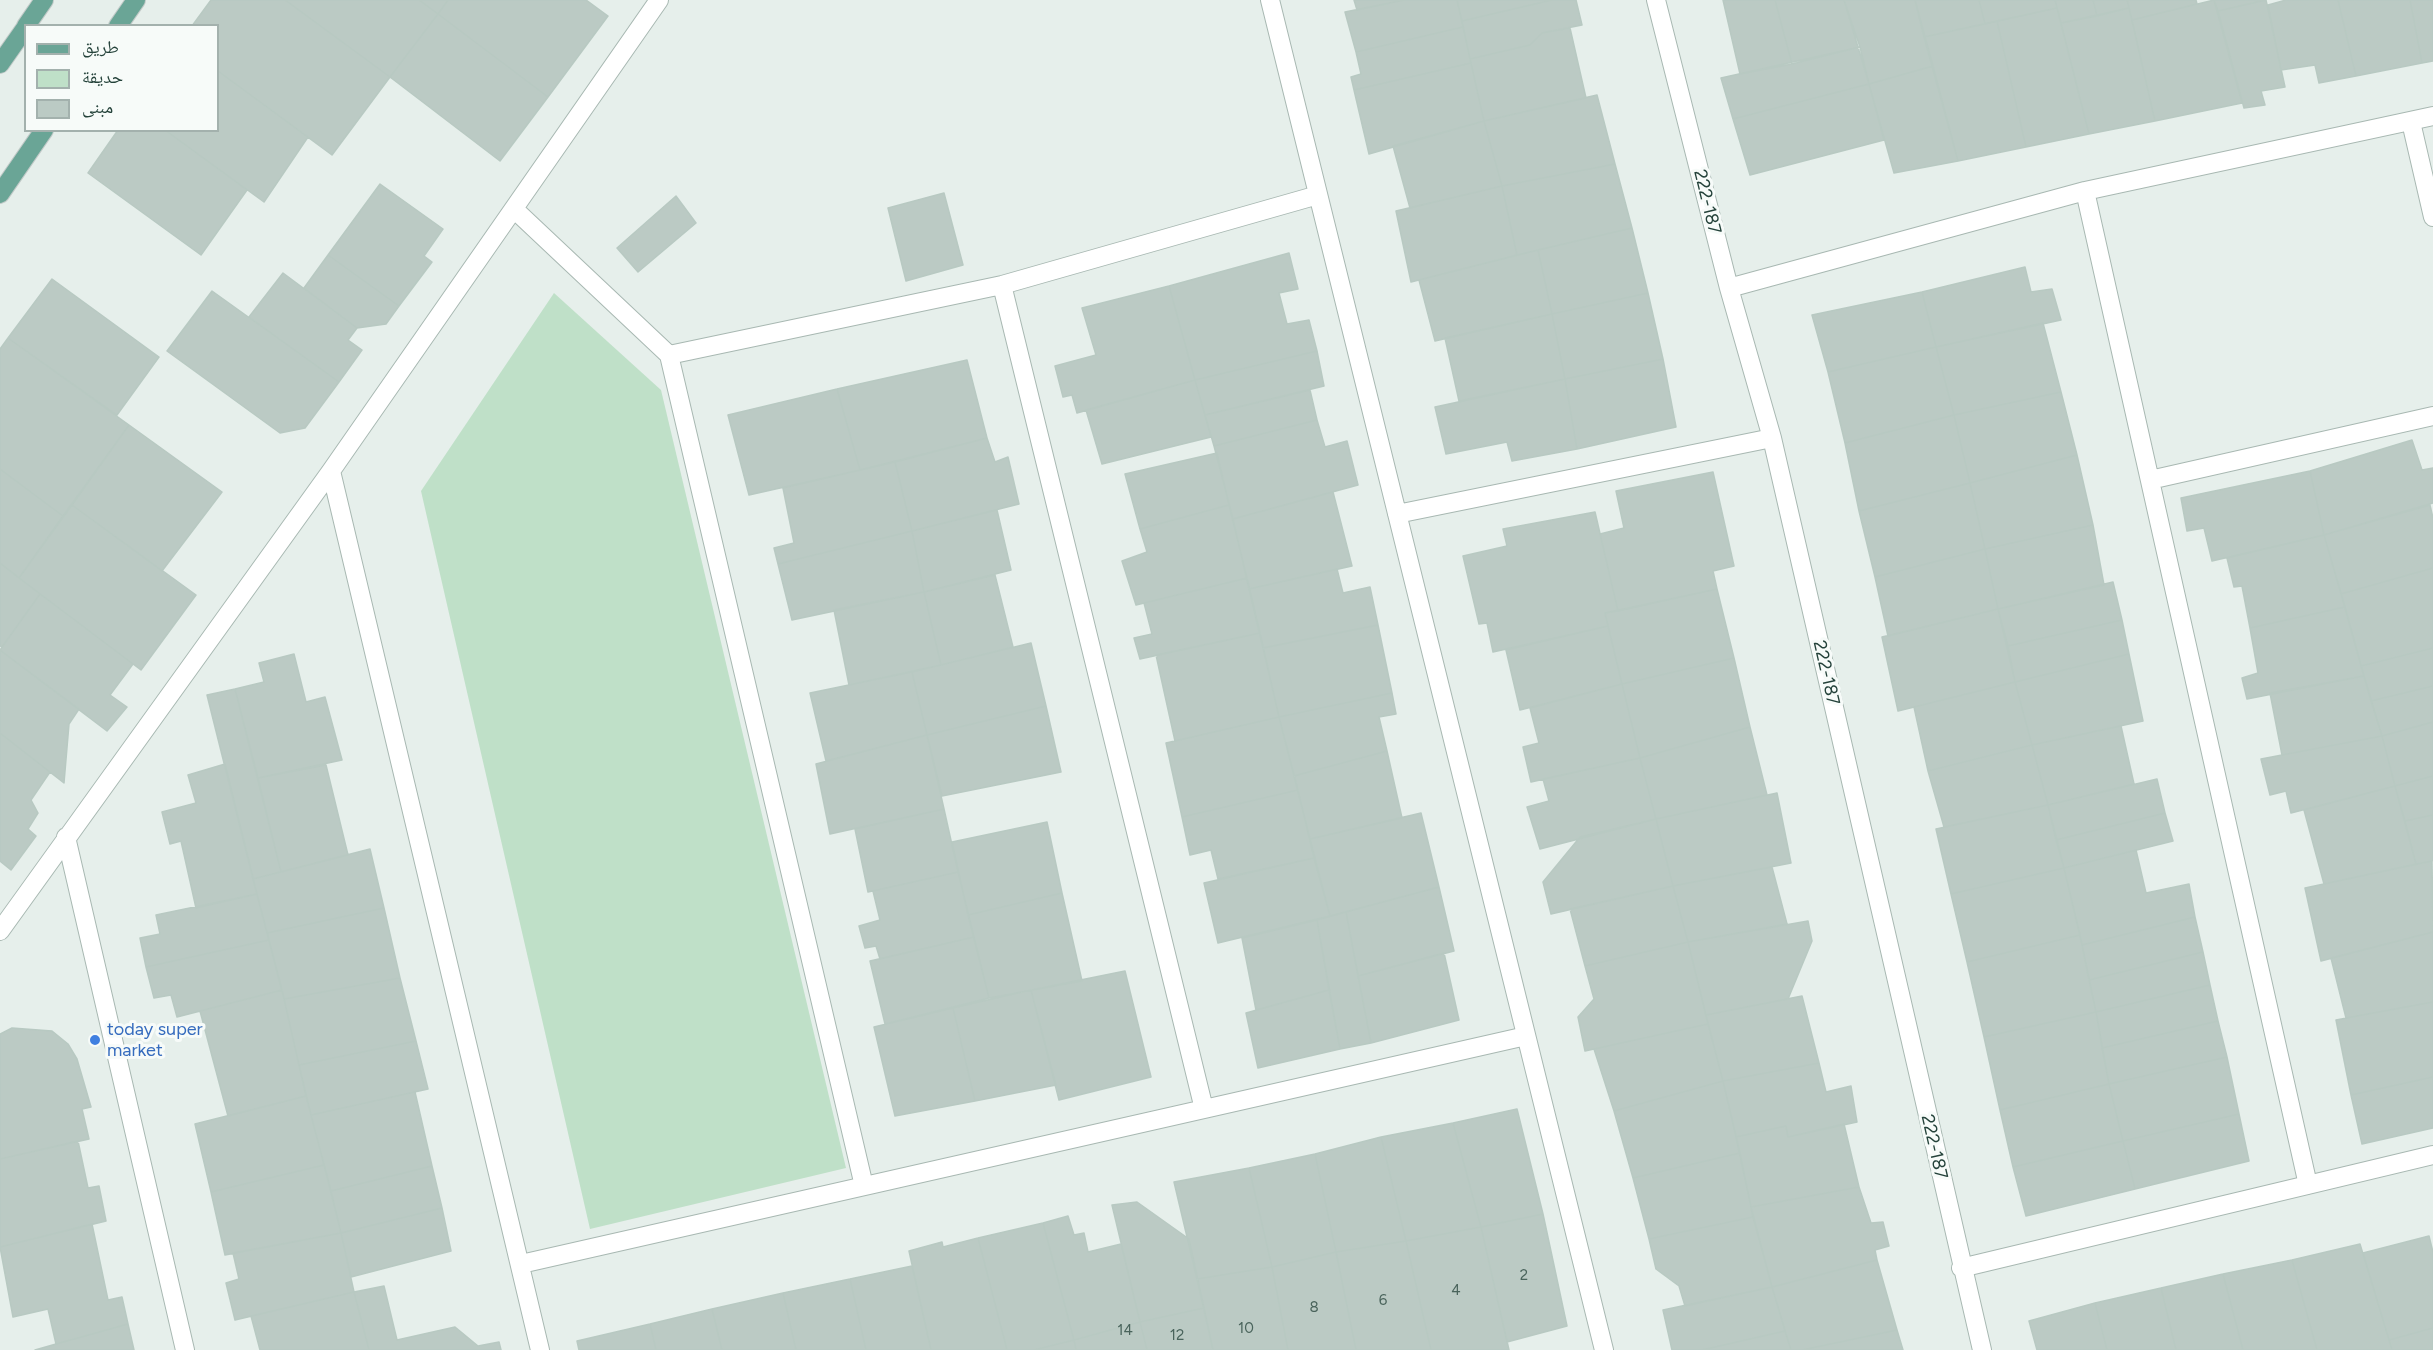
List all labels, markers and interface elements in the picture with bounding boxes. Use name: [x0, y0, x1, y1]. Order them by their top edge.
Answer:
legend: [24, 24, 219, 132]
text: طريق: [82, 36, 119, 58]
text: حديقة: [82, 66, 123, 88]
text: مبنى: [82, 96, 113, 118]
street label: 222-187: [1689, 167, 1725, 237]
street label: 222-187: [1808, 638, 1844, 708]
place label: today super market: [107, 1019, 203, 1062]
marker: today super market: [88, 1033, 102, 1047]
street label: 222-187: [1916, 1112, 1952, 1182]
house number: 2: [1520, 1267, 1528, 1285]
house number: 4: [1451, 1282, 1461, 1300]
house number: 6: [1379, 1292, 1387, 1310]
house number: 8: [1309, 1299, 1319, 1317]
house number: 10: [1238, 1320, 1254, 1338]
house number: 14: [1117, 1322, 1133, 1340]
house number: 12: [1170, 1327, 1184, 1345]

